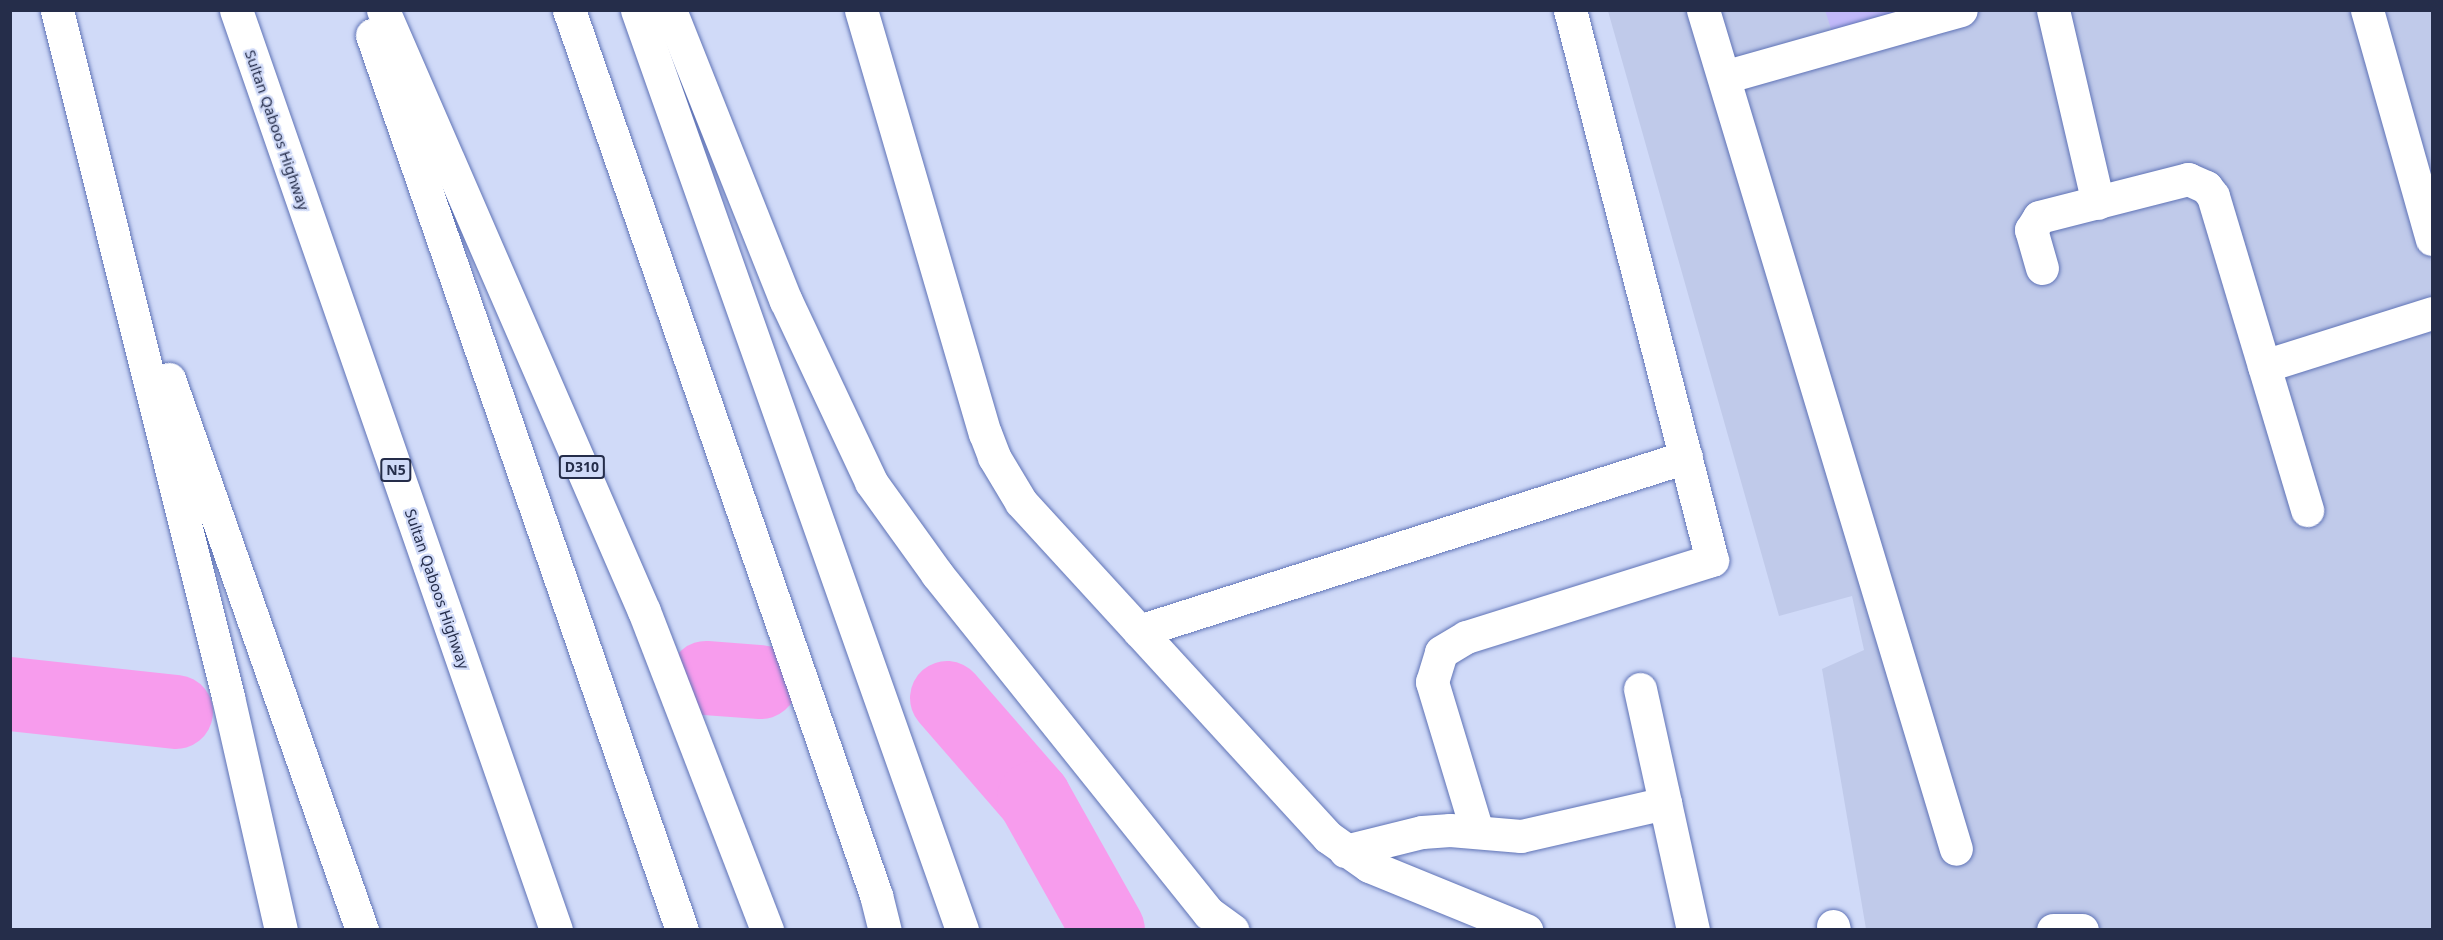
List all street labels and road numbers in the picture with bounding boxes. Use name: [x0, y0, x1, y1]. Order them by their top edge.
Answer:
street label: Sultan Qaboos Highway: [241, 48, 313, 212]
road number: D310: [558, 456, 606, 478]
road number: N5: [380, 459, 412, 481]
street label: Sultan Qaboos Highway: [401, 507, 473, 671]

